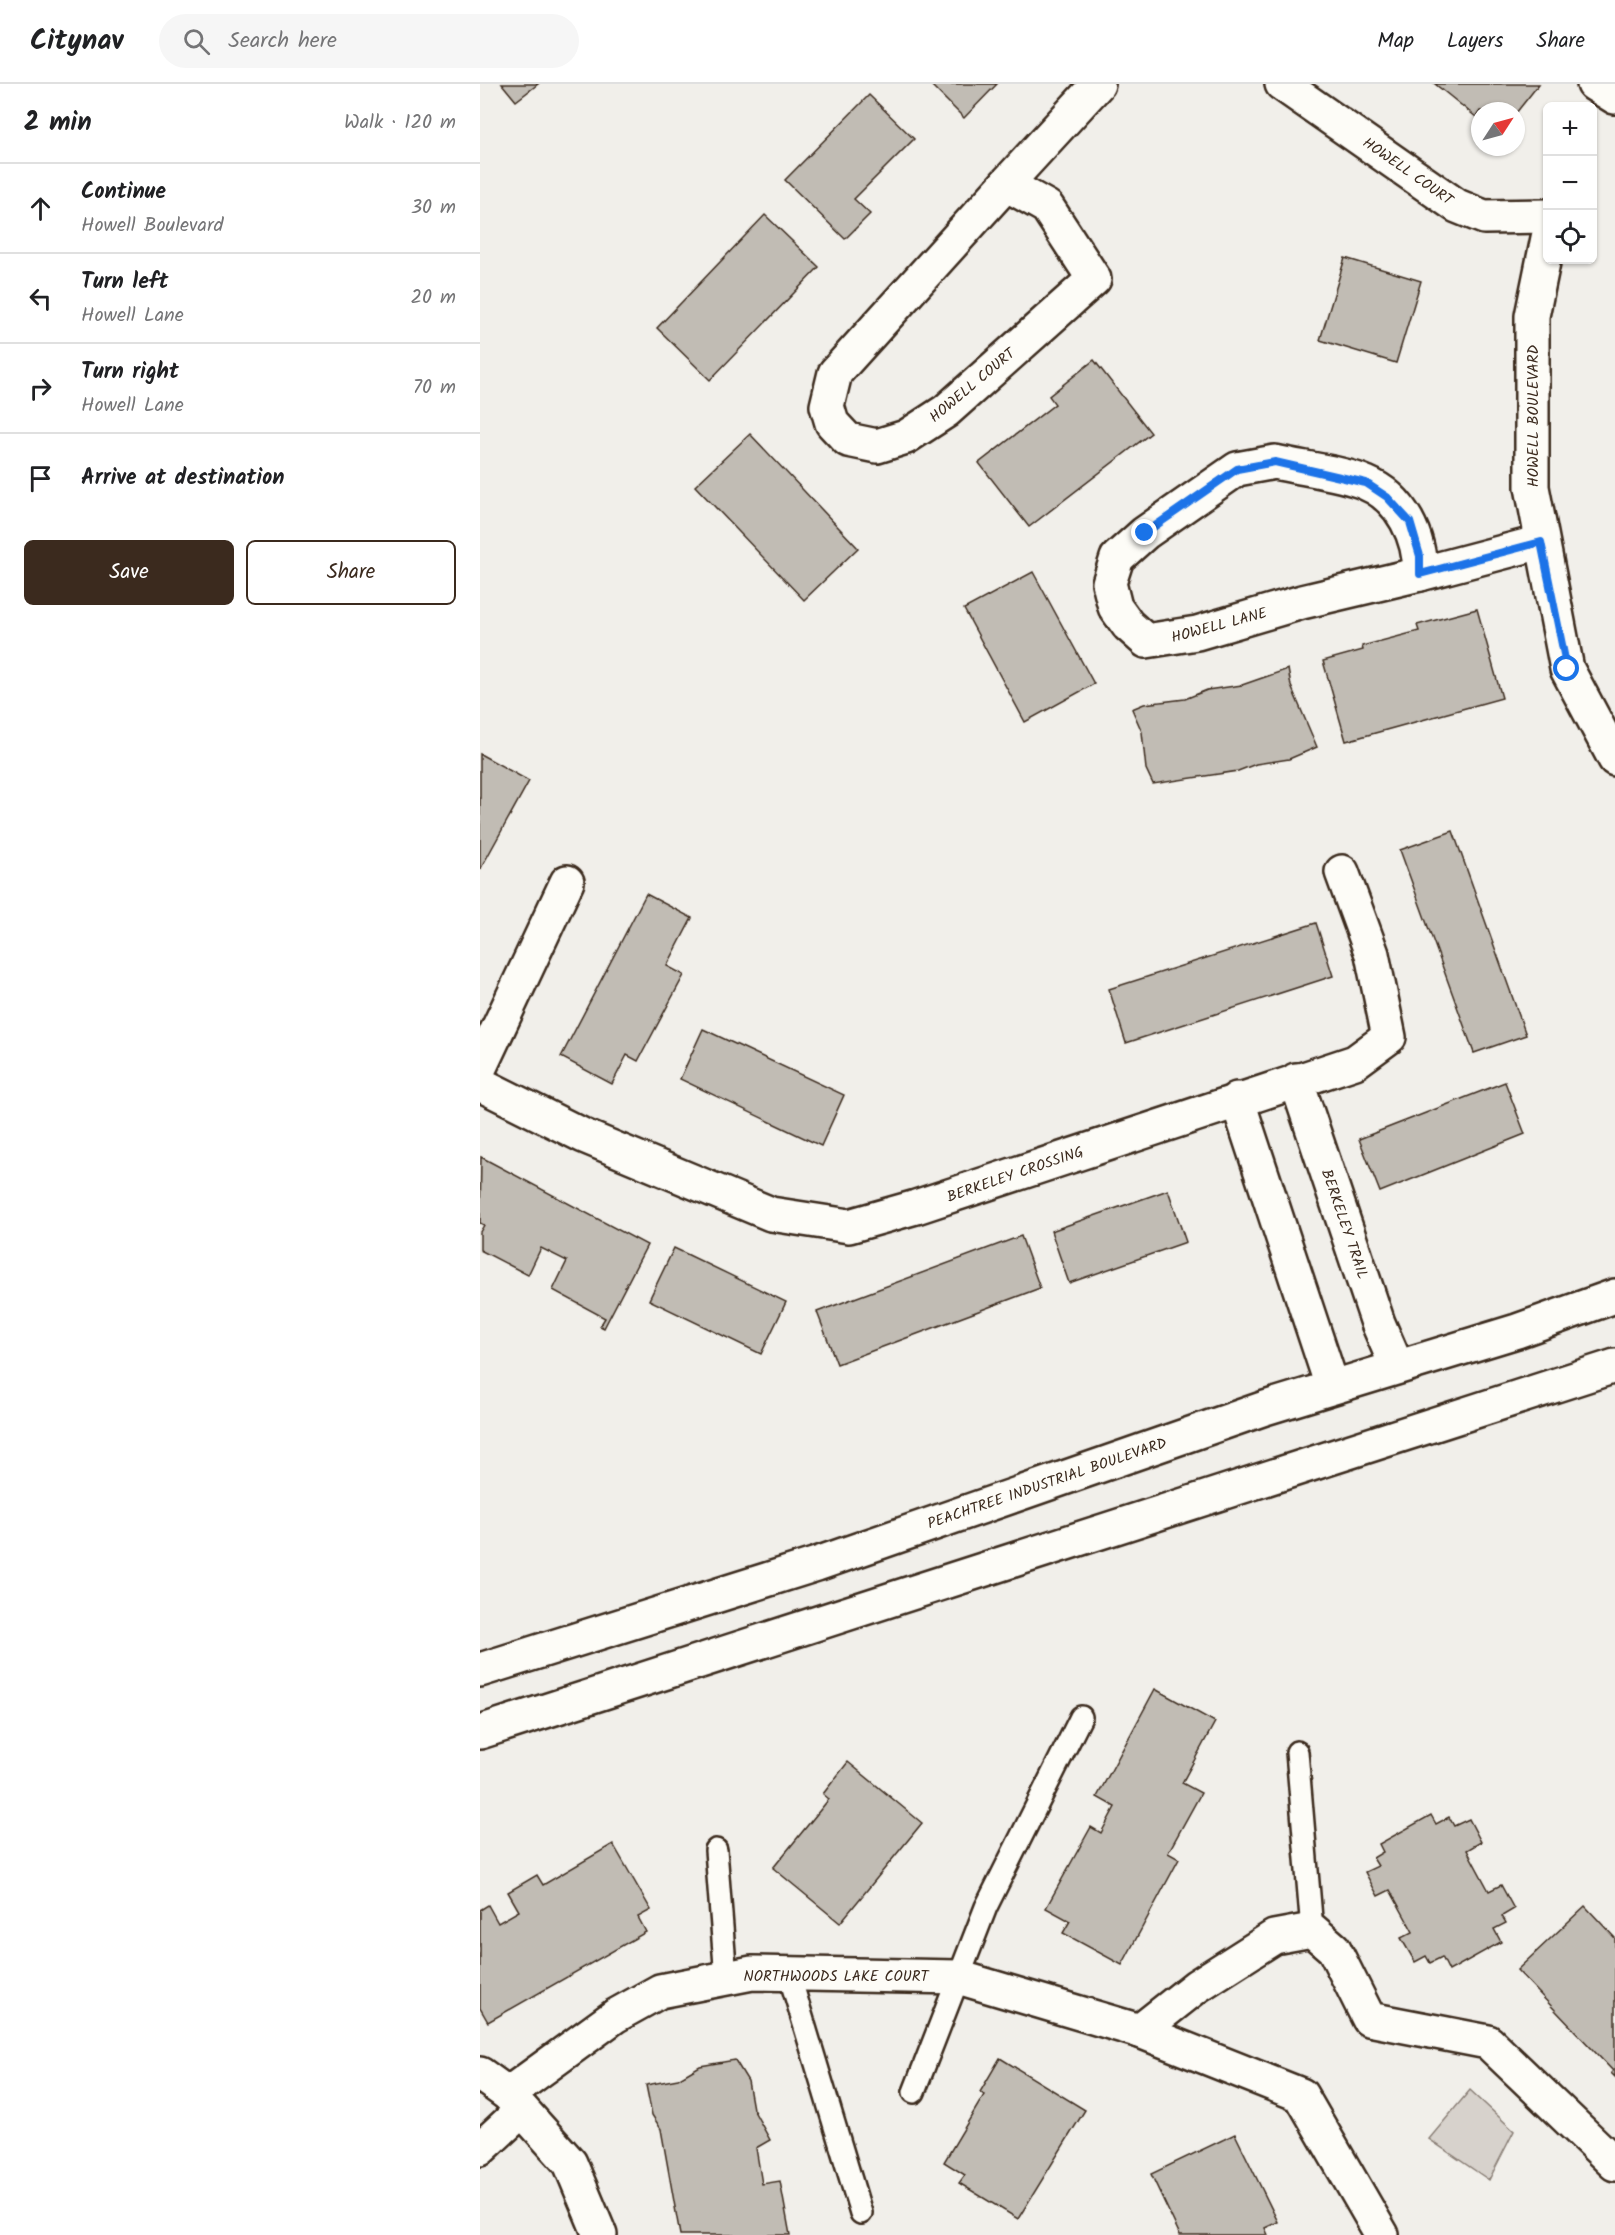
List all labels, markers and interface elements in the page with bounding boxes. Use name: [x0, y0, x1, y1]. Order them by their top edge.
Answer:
search box: [159, 14, 579, 68]
text: Citynav: [30, 19, 123, 64]
text: Search here: [228, 24, 337, 59]
icon: search: [180, 25, 213, 58]
text: Map: [1377, 25, 1414, 58]
text: Layers: [1447, 25, 1503, 58]
text: Share: [1536, 25, 1585, 58]
text: 2 min: [24, 102, 92, 144]
north arrow: [1471, 102, 1525, 156]
map controls: [1543, 102, 1597, 264]
button: +: [1543, 102, 1597, 156]
text: Walk · 120 m: [344, 107, 456, 139]
street label: HOWELL COURT: [1357, 132, 1459, 213]
button: −: [1543, 156, 1597, 210]
text: Continue: [81, 175, 166, 210]
icon: ahead: [24, 192, 57, 225]
text: 30 m: [411, 192, 456, 224]
text: Howell Boulevard: [81, 210, 223, 242]
button: locate: [1543, 210, 1597, 264]
text: Turn left: [81, 265, 168, 300]
icon: left: [24, 282, 57, 315]
text: 20 m: [410, 282, 456, 314]
text: Howell Lane: [81, 300, 184, 332]
street label: HOWELL COURT: [924, 341, 1022, 429]
street label: HOWELL BOULEVARD: [1522, 344, 1546, 487]
text: Turn right: [81, 355, 179, 390]
icon: right: [24, 372, 57, 405]
text: 70 m: [413, 372, 456, 404]
text: Howell Lane: [81, 390, 184, 422]
text: Arrive at destination: [81, 461, 284, 496]
icon: arrive: [24, 462, 57, 495]
route end: [1131, 519, 1157, 545]
button: Save: [24, 540, 234, 605]
button: Share: [246, 540, 456, 605]
street label: HOWELL LANE: [1169, 601, 1271, 650]
route start: [1553, 655, 1579, 681]
street label: BERKELEY CROSSING: [944, 1140, 1087, 1210]
street label: BERKELEY TRAIL: [1314, 1166, 1374, 1283]
street label: PEACHTREE INDUSTRIAL BOULEVARD: [924, 1432, 1171, 1536]
street label: NORTHWOODS LAKE COURT: [744, 1965, 930, 1989]

